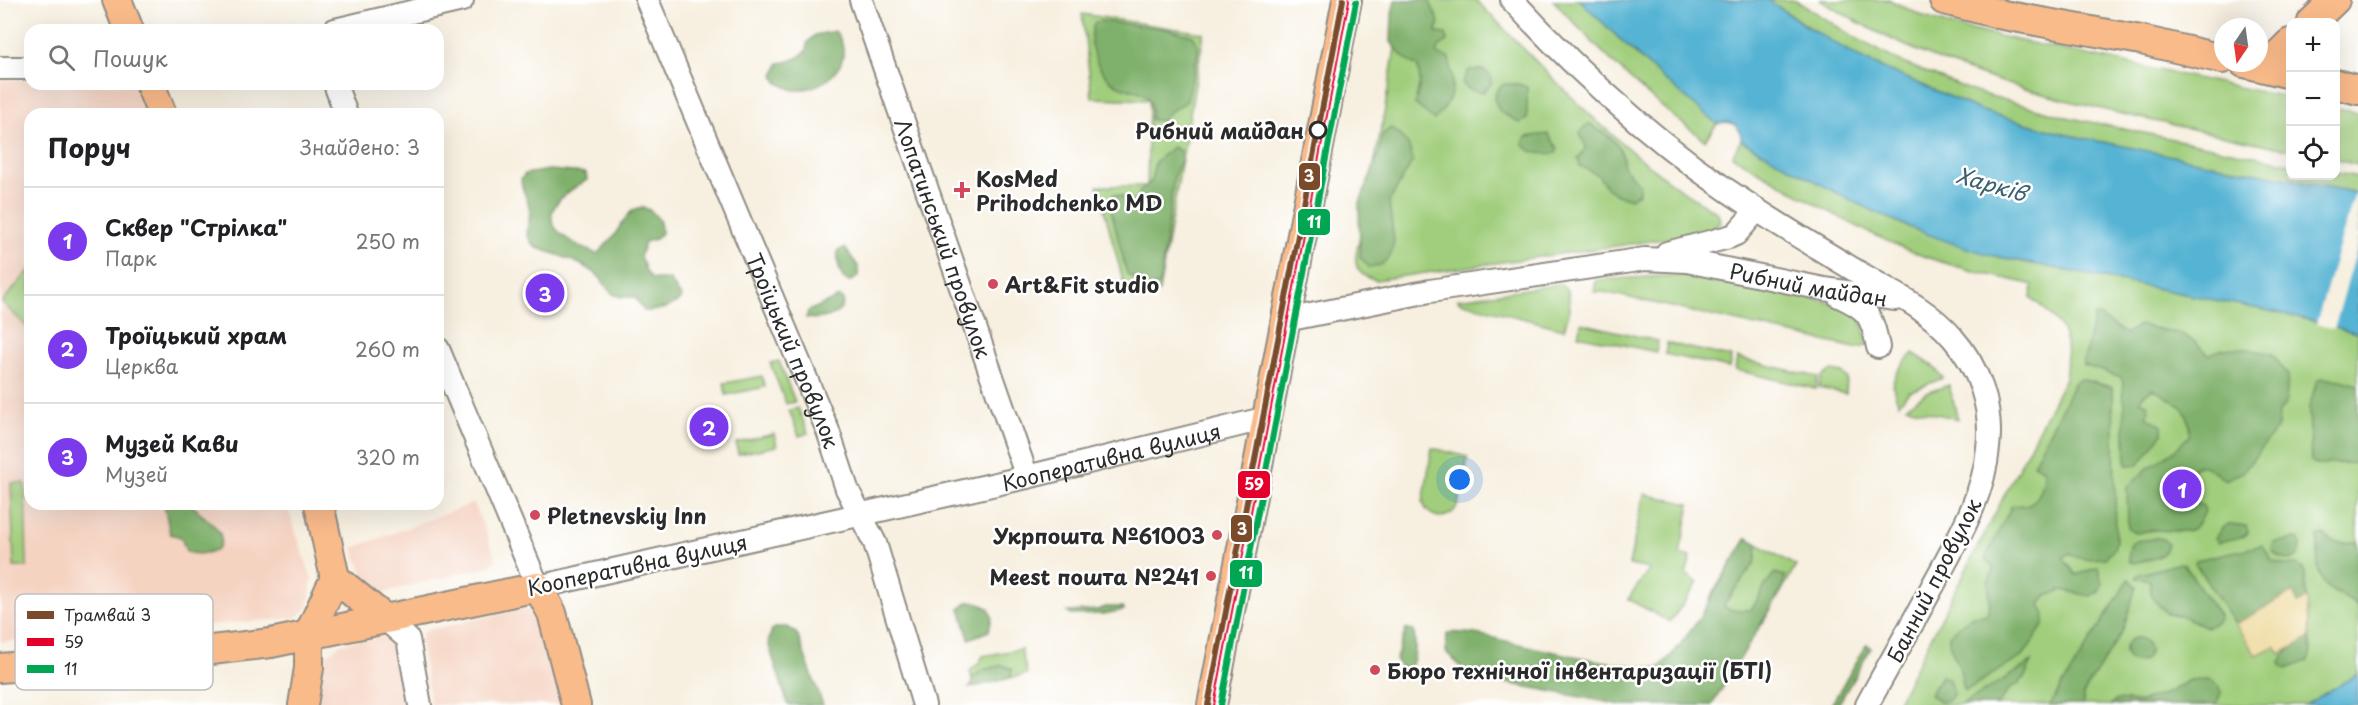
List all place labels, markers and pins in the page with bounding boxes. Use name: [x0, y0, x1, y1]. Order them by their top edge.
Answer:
place label: Рибний майдан: [1135, 114, 1304, 146]
marker: Рибний майдан: [1309, 121, 1327, 139]
place label: KosMed Prihodchenko MD: [976, 162, 1163, 218]
marker: KosMed Prihodchenko MD: [953, 181, 971, 199]
place label: Art&Fit studio: [1005, 268, 1159, 300]
pin: 3: [526, 270, 564, 316]
marker: Art&Fit studio: [986, 277, 1000, 291]
pin: 2: [690, 404, 728, 450]
pin: 1: [2162, 466, 2202, 512]
place label: Pletnevskiy Inn: [547, 499, 706, 531]
marker: Pletnevskiy Inn: [528, 508, 542, 522]
place label: Укрпошта №61003: [992, 519, 1205, 551]
marker: Укрпошта №61003: [1210, 528, 1224, 542]
place label: Meest пошта №241: [990, 560, 1199, 592]
marker: Meest пошта №241: [1204, 569, 1218, 583]
place label: Бюро технічної інвентаризації (БТІ): [1387, 654, 1772, 686]
marker: Бюро технічної інвентаризації (БТІ): [1368, 663, 1382, 677]

